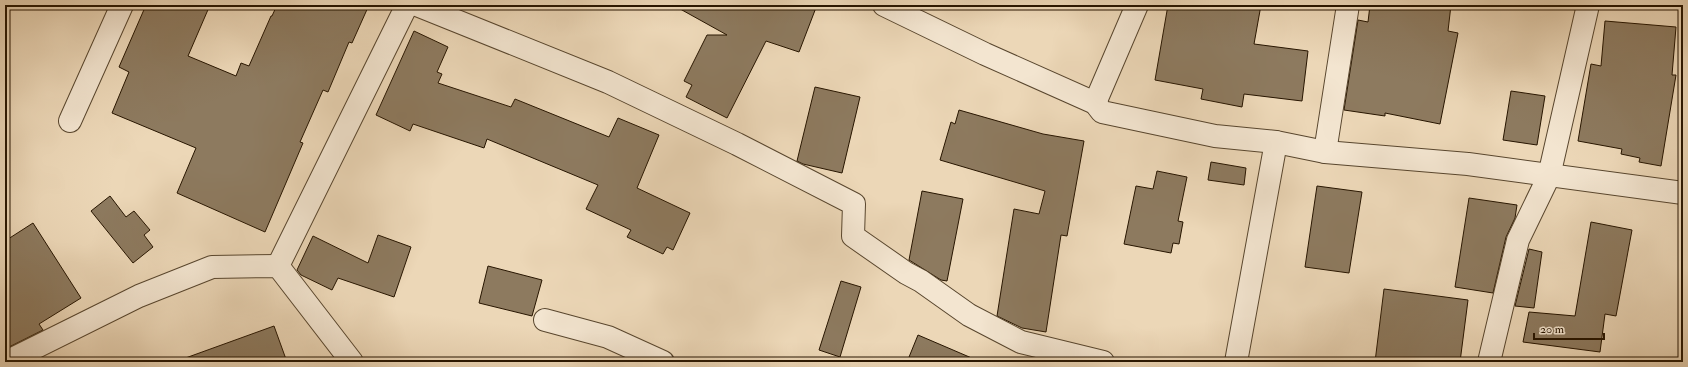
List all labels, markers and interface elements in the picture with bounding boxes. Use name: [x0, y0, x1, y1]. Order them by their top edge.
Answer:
scale bar: [1534, 315, 1604, 341]
text: 20 m: [1540, 322, 1565, 337]

